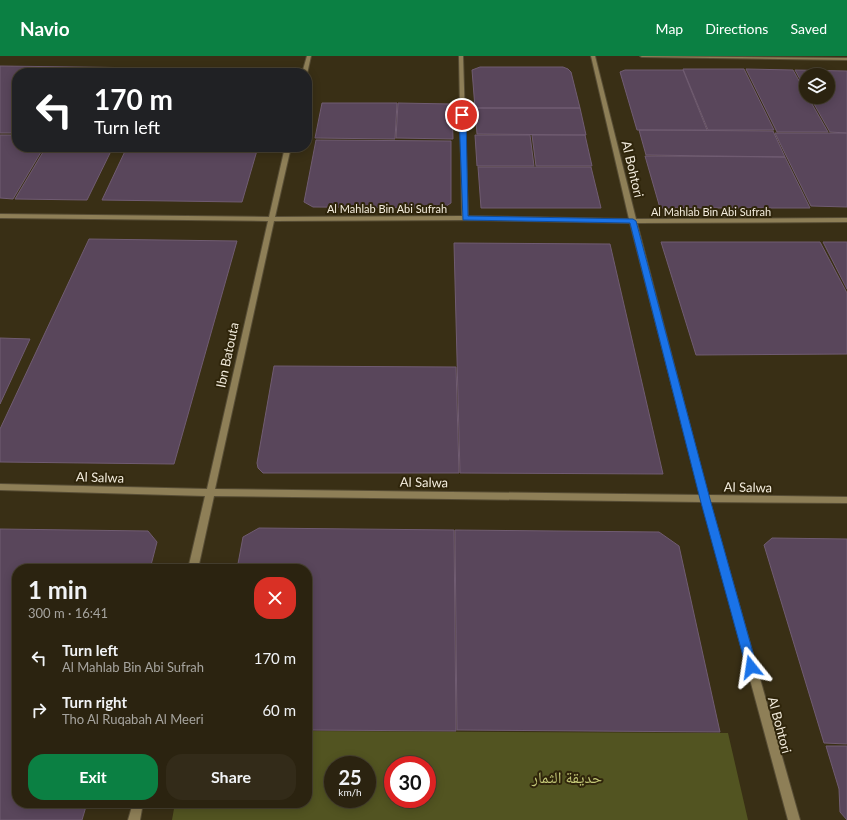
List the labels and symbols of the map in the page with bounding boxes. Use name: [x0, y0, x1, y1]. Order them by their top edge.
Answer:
pin: [445, 98, 479, 132]
street label: Al Bohtori: [619, 139, 647, 199]
street label: Al Mahlab Bin Abi Sufrah: [327, 202, 447, 215]
street label: Al Mahlab Bin Abi Sufrah: [651, 205, 771, 218]
street label: Ibn Batouta: [212, 321, 242, 389]
street label: Al Salwa: [76, 468, 124, 486]
street label: Al Salwa: [400, 474, 448, 490]
street label: Al Salwa: [724, 479, 772, 495]
position arrow: [730, 646, 772, 688]
street label: Al Bohtori: [765, 695, 795, 755]
speed limit sign: 30: [384, 756, 436, 808]
park label: حديقة الثمار: [531, 767, 602, 787]

